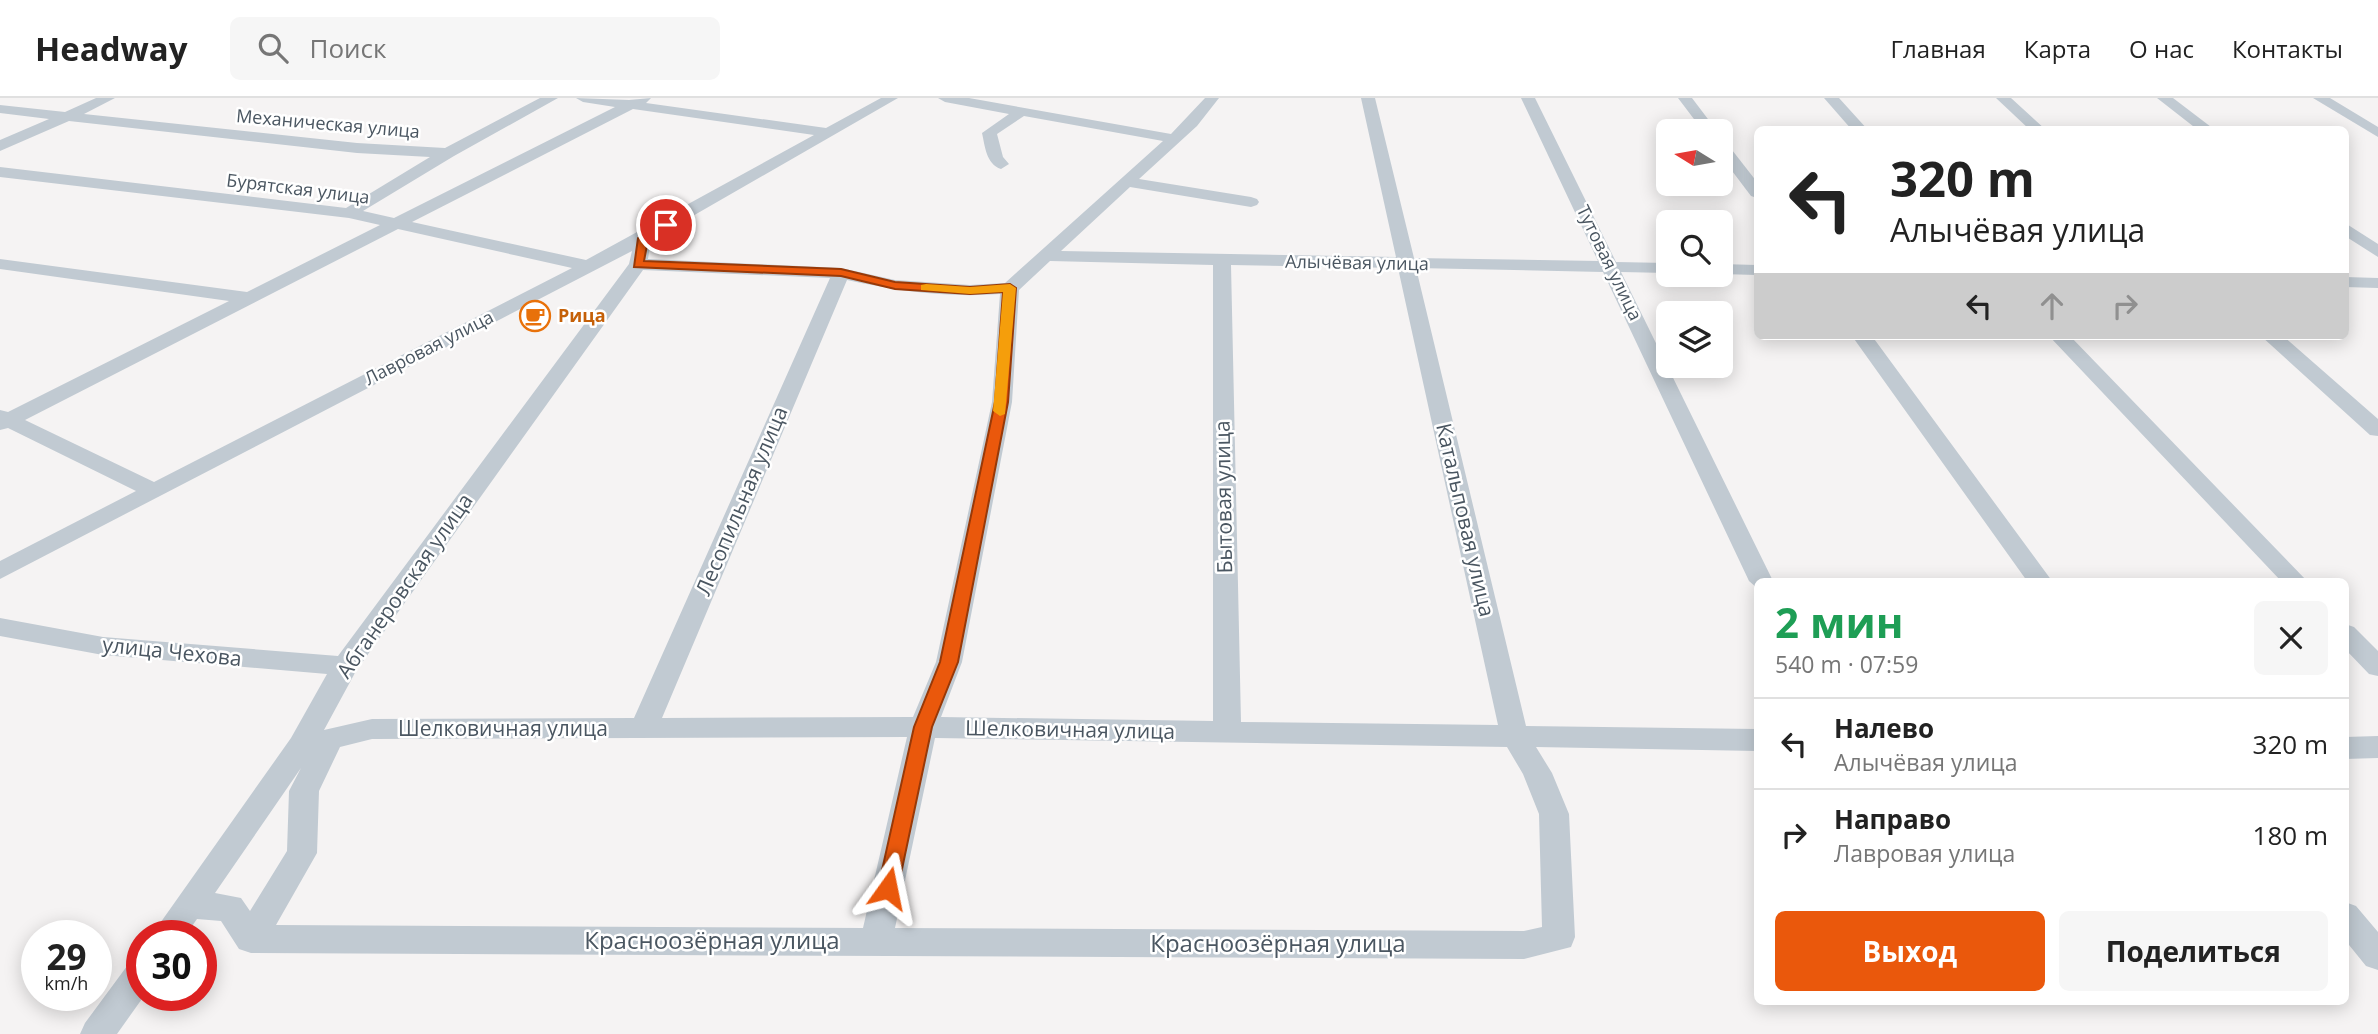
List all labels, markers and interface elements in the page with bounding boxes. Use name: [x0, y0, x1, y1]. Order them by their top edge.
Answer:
search box: [230, 17, 720, 80]
text: Headway: [35, 26, 188, 71]
icon: search: [254, 29, 292, 67]
text: Поиск: [310, 30, 387, 66]
text: Главная: [1891, 32, 1986, 65]
text: Карта: [2024, 32, 2091, 65]
text: О нас: [2129, 32, 2194, 65]
text: Контакты: [2232, 32, 2343, 65]
street label: Механическая улица: [235, 103, 421, 143]
north arrow: [1656, 119, 1732, 196]
map controls: [1656, 119, 1733, 378]
text: 320 m: [1890, 145, 2035, 211]
icon: left: [1775, 154, 1866, 245]
street label: Бурятская улица: [225, 167, 371, 209]
pin: [636, 195, 696, 255]
street label: Тутовая улица: [1572, 201, 1648, 324]
icon: arrive: [647, 206, 685, 244]
text: Алычёвая улица: [1890, 208, 2145, 251]
button: search: [1656, 210, 1733, 287]
street label: Алычёвая улица: [1285, 249, 1429, 275]
icon: left: [1960, 287, 1998, 325]
icon: ahead: [2033, 287, 2071, 325]
icon: right: [2106, 287, 2144, 325]
cafe icon: Рица: [518, 299, 552, 333]
button: layers: [1656, 301, 1733, 378]
place label: Рица: [558, 303, 606, 327]
street label: Лавровая улица: [360, 304, 497, 390]
street label: Лесопильная улица: [689, 402, 794, 599]
street label: Бытовая улица: [1208, 420, 1238, 574]
street label: Катальповая улица: [1430, 420, 1502, 619]
street label: Абганеровская улица: [330, 488, 479, 683]
text: 2 мин: [1775, 593, 1903, 650]
button: close: [2254, 601, 2328, 675]
street label: улица Чехова: [101, 630, 243, 672]
text: 540 m · 07:59: [1775, 648, 1918, 680]
text: Налево: [1834, 710, 1934, 746]
street label: Шелковичная улица: [965, 713, 1175, 745]
street label: Шелковичная улица: [398, 714, 608, 742]
icon: left: [1775, 725, 1813, 763]
text: 320 m: [2253, 726, 2328, 762]
text: Алычёвая улица: [1834, 746, 2017, 778]
text: Направо: [1834, 801, 1951, 837]
icon: right: [1775, 816, 1813, 854]
text: 180 m: [2253, 817, 2328, 853]
text: Лавровая улица: [1834, 837, 2015, 869]
position arrow: [851, 851, 925, 925]
button: Выход: [1775, 911, 2045, 991]
button: Поделиться: [2059, 911, 2328, 991]
speed limit sign: 30: [126, 920, 217, 1011]
street label: Красноозёрная улица: [584, 923, 840, 956]
street label: Красноозёрная улица: [1150, 926, 1406, 959]
text: 29: [46, 933, 87, 980]
text: km/h: [45, 971, 88, 995]

